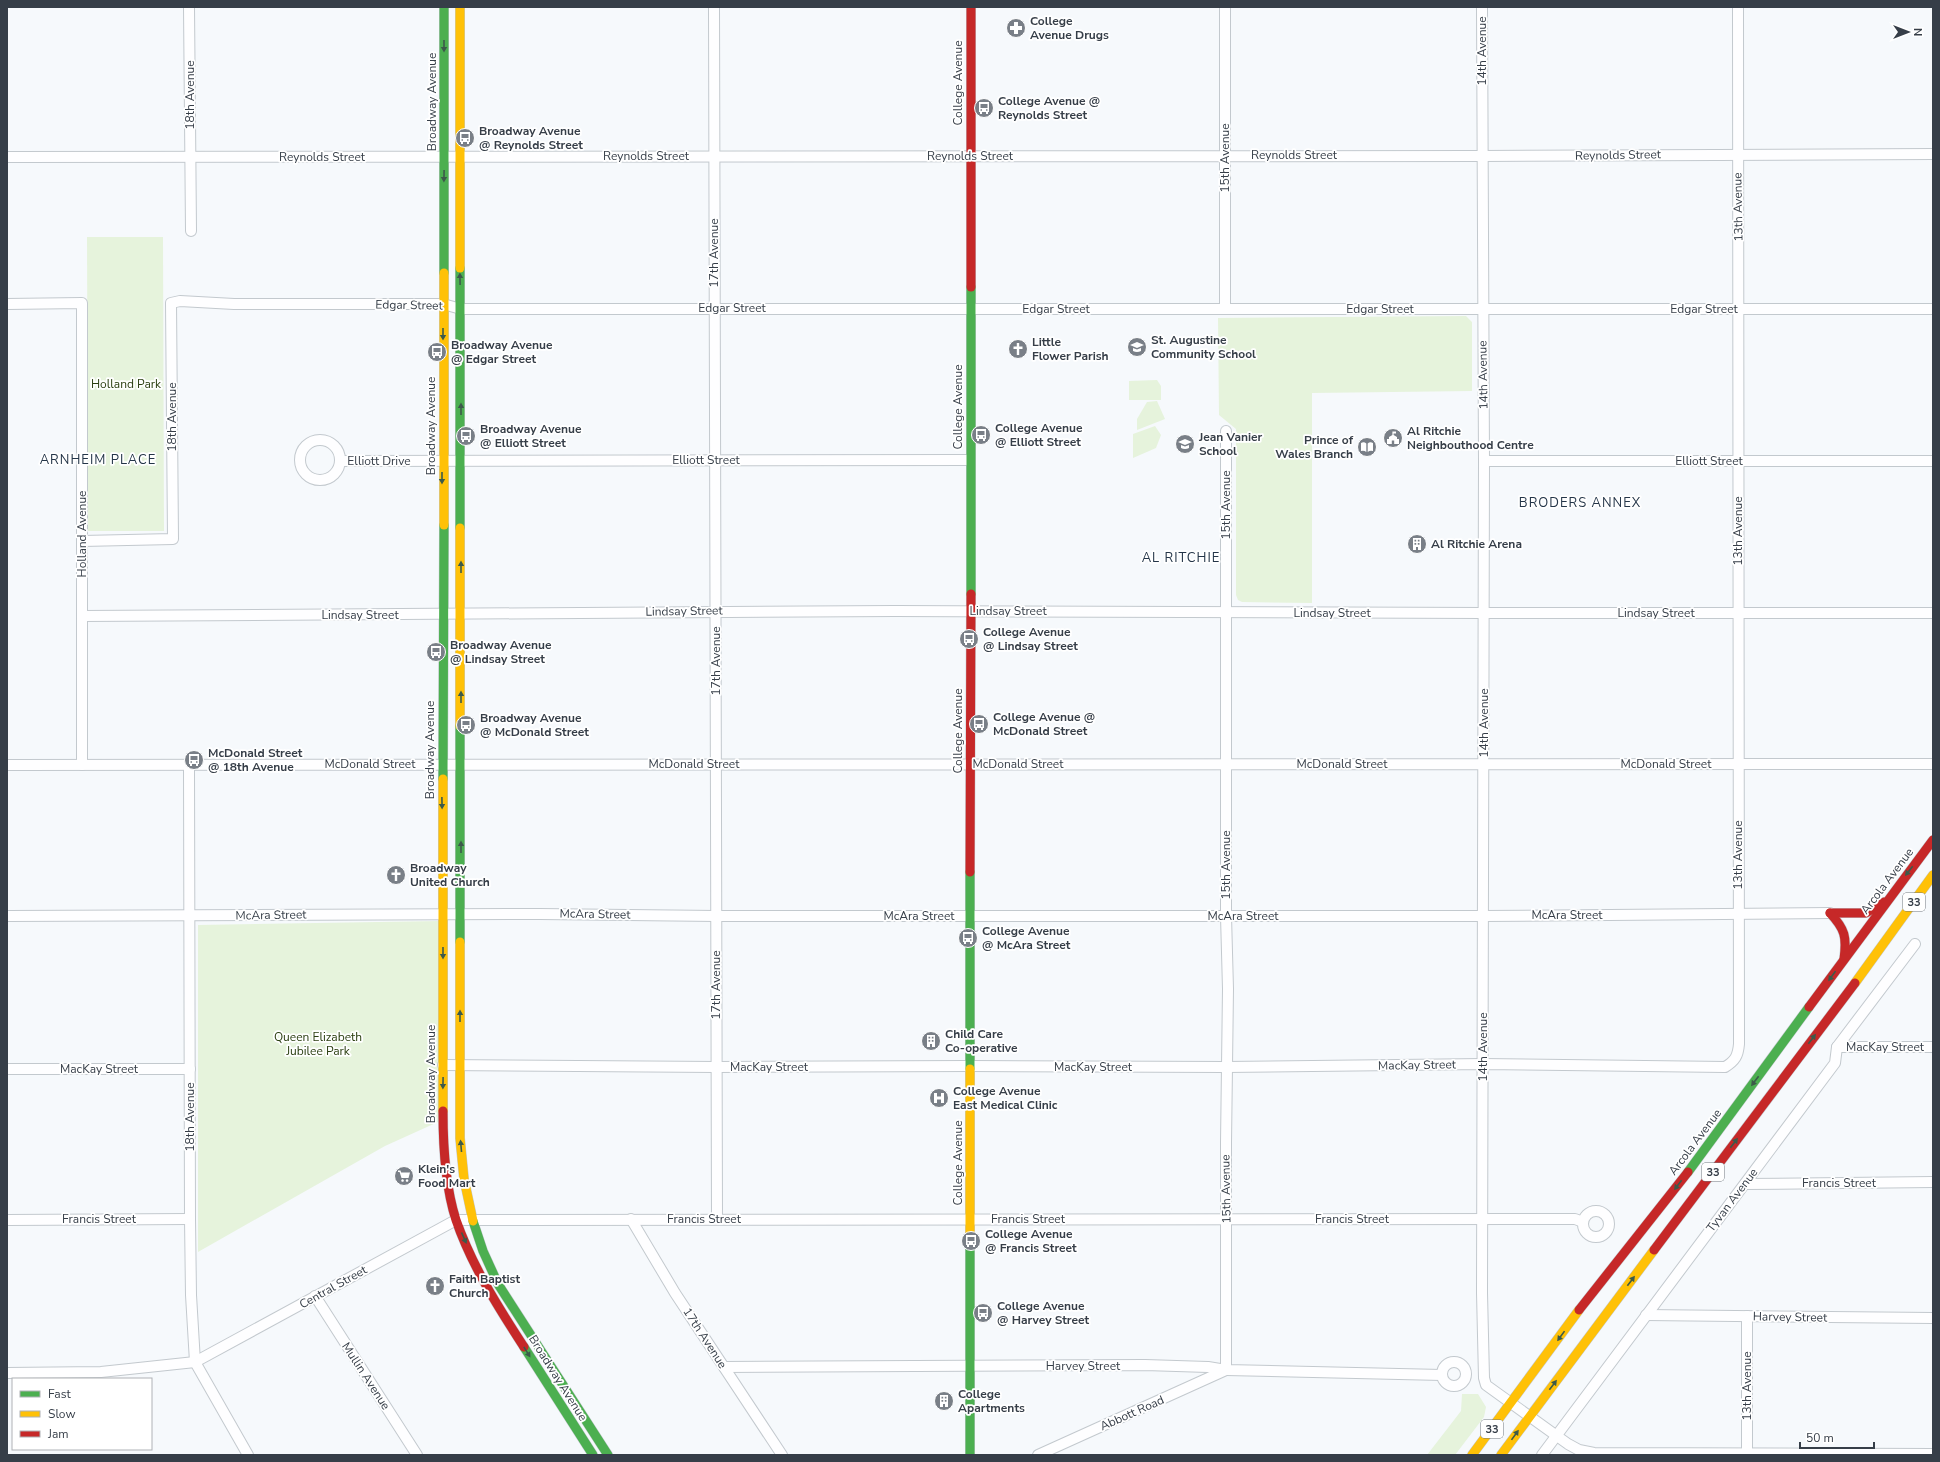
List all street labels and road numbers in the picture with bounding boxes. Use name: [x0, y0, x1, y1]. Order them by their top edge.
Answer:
street label: 14th Avenue: [1474, 16, 1490, 86]
street label: College Avenue: [950, 40, 966, 126]
street label: Broadway Avenue: [424, 53, 440, 151]
street label: 18th Avenue: [182, 60, 198, 130]
street label: 15th Avenue: [1217, 123, 1233, 193]
street label: Reynolds Street: [1575, 146, 1662, 164]
street label: Reynolds Street: [1251, 147, 1338, 163]
street label: Reynolds Street: [603, 148, 690, 164]
street label: Reynolds Street: [927, 148, 1014, 164]
street label: Reynolds Street: [279, 149, 366, 165]
street label: 13th Avenue: [1729, 172, 1747, 242]
street label: 17th Avenue: [706, 218, 722, 288]
street label: Edgar Street: [375, 296, 444, 314]
street label: Edgar Street: [698, 300, 767, 316]
street label: Edgar Street: [1022, 301, 1091, 317]
street label: Edgar Street: [1346, 301, 1415, 317]
street label: Edgar Street: [1670, 301, 1739, 317]
street label: 14th Avenue: [1474, 340, 1492, 410]
street label: College Avenue: [950, 364, 966, 450]
street label: Broadway Avenue: [423, 377, 439, 475]
street label: 18th Avenue: [164, 382, 180, 452]
street label: Elliott Street: [672, 452, 741, 468]
street label: Elliott Drive: [347, 453, 411, 469]
street label: Elliott Street: [1675, 453, 1744, 469]
street label: 15th Avenue: [1218, 470, 1234, 540]
street label: Holland Avenue: [74, 490, 90, 578]
street label: 13th Avenue: [1730, 496, 1746, 566]
street label: Lindsay Street: [645, 602, 724, 620]
street label: Lindsay Street: [969, 603, 1047, 619]
street label: Lindsay Street: [1293, 605, 1371, 621]
street label: Lindsay Street: [1617, 605, 1695, 621]
street label: Lindsay Street: [321, 607, 399, 623]
street label: 17th Avenue: [708, 626, 724, 696]
street label: College Avenue: [950, 688, 966, 774]
street label: 14th Avenue: [1476, 688, 1492, 758]
street label: Broadway Avenue: [422, 701, 438, 799]
street label: McDonald Street: [325, 756, 416, 772]
street label: McDonald Street: [649, 756, 740, 772]
street label: McDonald Street: [973, 756, 1064, 772]
street label: McDonald Street: [1297, 756, 1388, 772]
street label: McDonald Street: [1621, 756, 1712, 772]
street label: 13th Avenue: [1730, 820, 1746, 890]
street label: 15th Avenue: [1218, 830, 1234, 900]
street label: Arcola Avenue: [1857, 845, 1917, 917]
road number: 33: [1903, 893, 1925, 911]
street label: McAra Street: [559, 905, 631, 923]
street label: McAra Street: [235, 906, 307, 924]
street label: McAra Street: [1532, 907, 1603, 923]
street label: McAra Street: [884, 908, 955, 924]
street label: McAra Street: [1208, 908, 1279, 924]
street label: 17th Avenue: [708, 950, 724, 1020]
street label: 14th Avenue: [1475, 1012, 1491, 1082]
street label: Broadway Avenue: [423, 1025, 439, 1123]
street label: MacKay Street: [1846, 1039, 1925, 1055]
street label: MacKay Street: [1378, 1056, 1457, 1074]
street label: MacKay Street: [730, 1059, 809, 1075]
street label: MacKay Street: [1054, 1059, 1133, 1075]
street label: MacKay Street: [60, 1061, 139, 1077]
street label: 18th Avenue: [182, 1082, 198, 1152]
street label: Arcola Avenue: [1665, 1106, 1725, 1178]
street label: College Avenue: [950, 1120, 966, 1206]
street label: 15th Avenue: [1217, 1154, 1235, 1224]
road number: 33: [1702, 1163, 1724, 1181]
street label: Tyvan Avenue: [1703, 1165, 1761, 1235]
street label: Francis Street: [1802, 1175, 1877, 1191]
street label: Francis Street: [62, 1211, 137, 1227]
street label: Francis Street: [667, 1211, 742, 1227]
street label: Francis Street: [991, 1211, 1066, 1227]
street label: Francis Street: [1315, 1211, 1390, 1227]
street label: Central Street: [296, 1261, 370, 1312]
street label: 17th Avenue: [679, 1305, 731, 1371]
street label: Harvey Street: [1753, 1308, 1828, 1326]
street label: Broadway Avenue: [525, 1332, 591, 1424]
street label: Mullin Avenue: [338, 1339, 394, 1413]
street label: 13th Avenue: [1739, 1351, 1755, 1421]
street label: Harvey Street: [1046, 1358, 1121, 1374]
street label: Abbott Road: [1097, 1392, 1167, 1434]
road number: 33: [1481, 1420, 1503, 1438]

